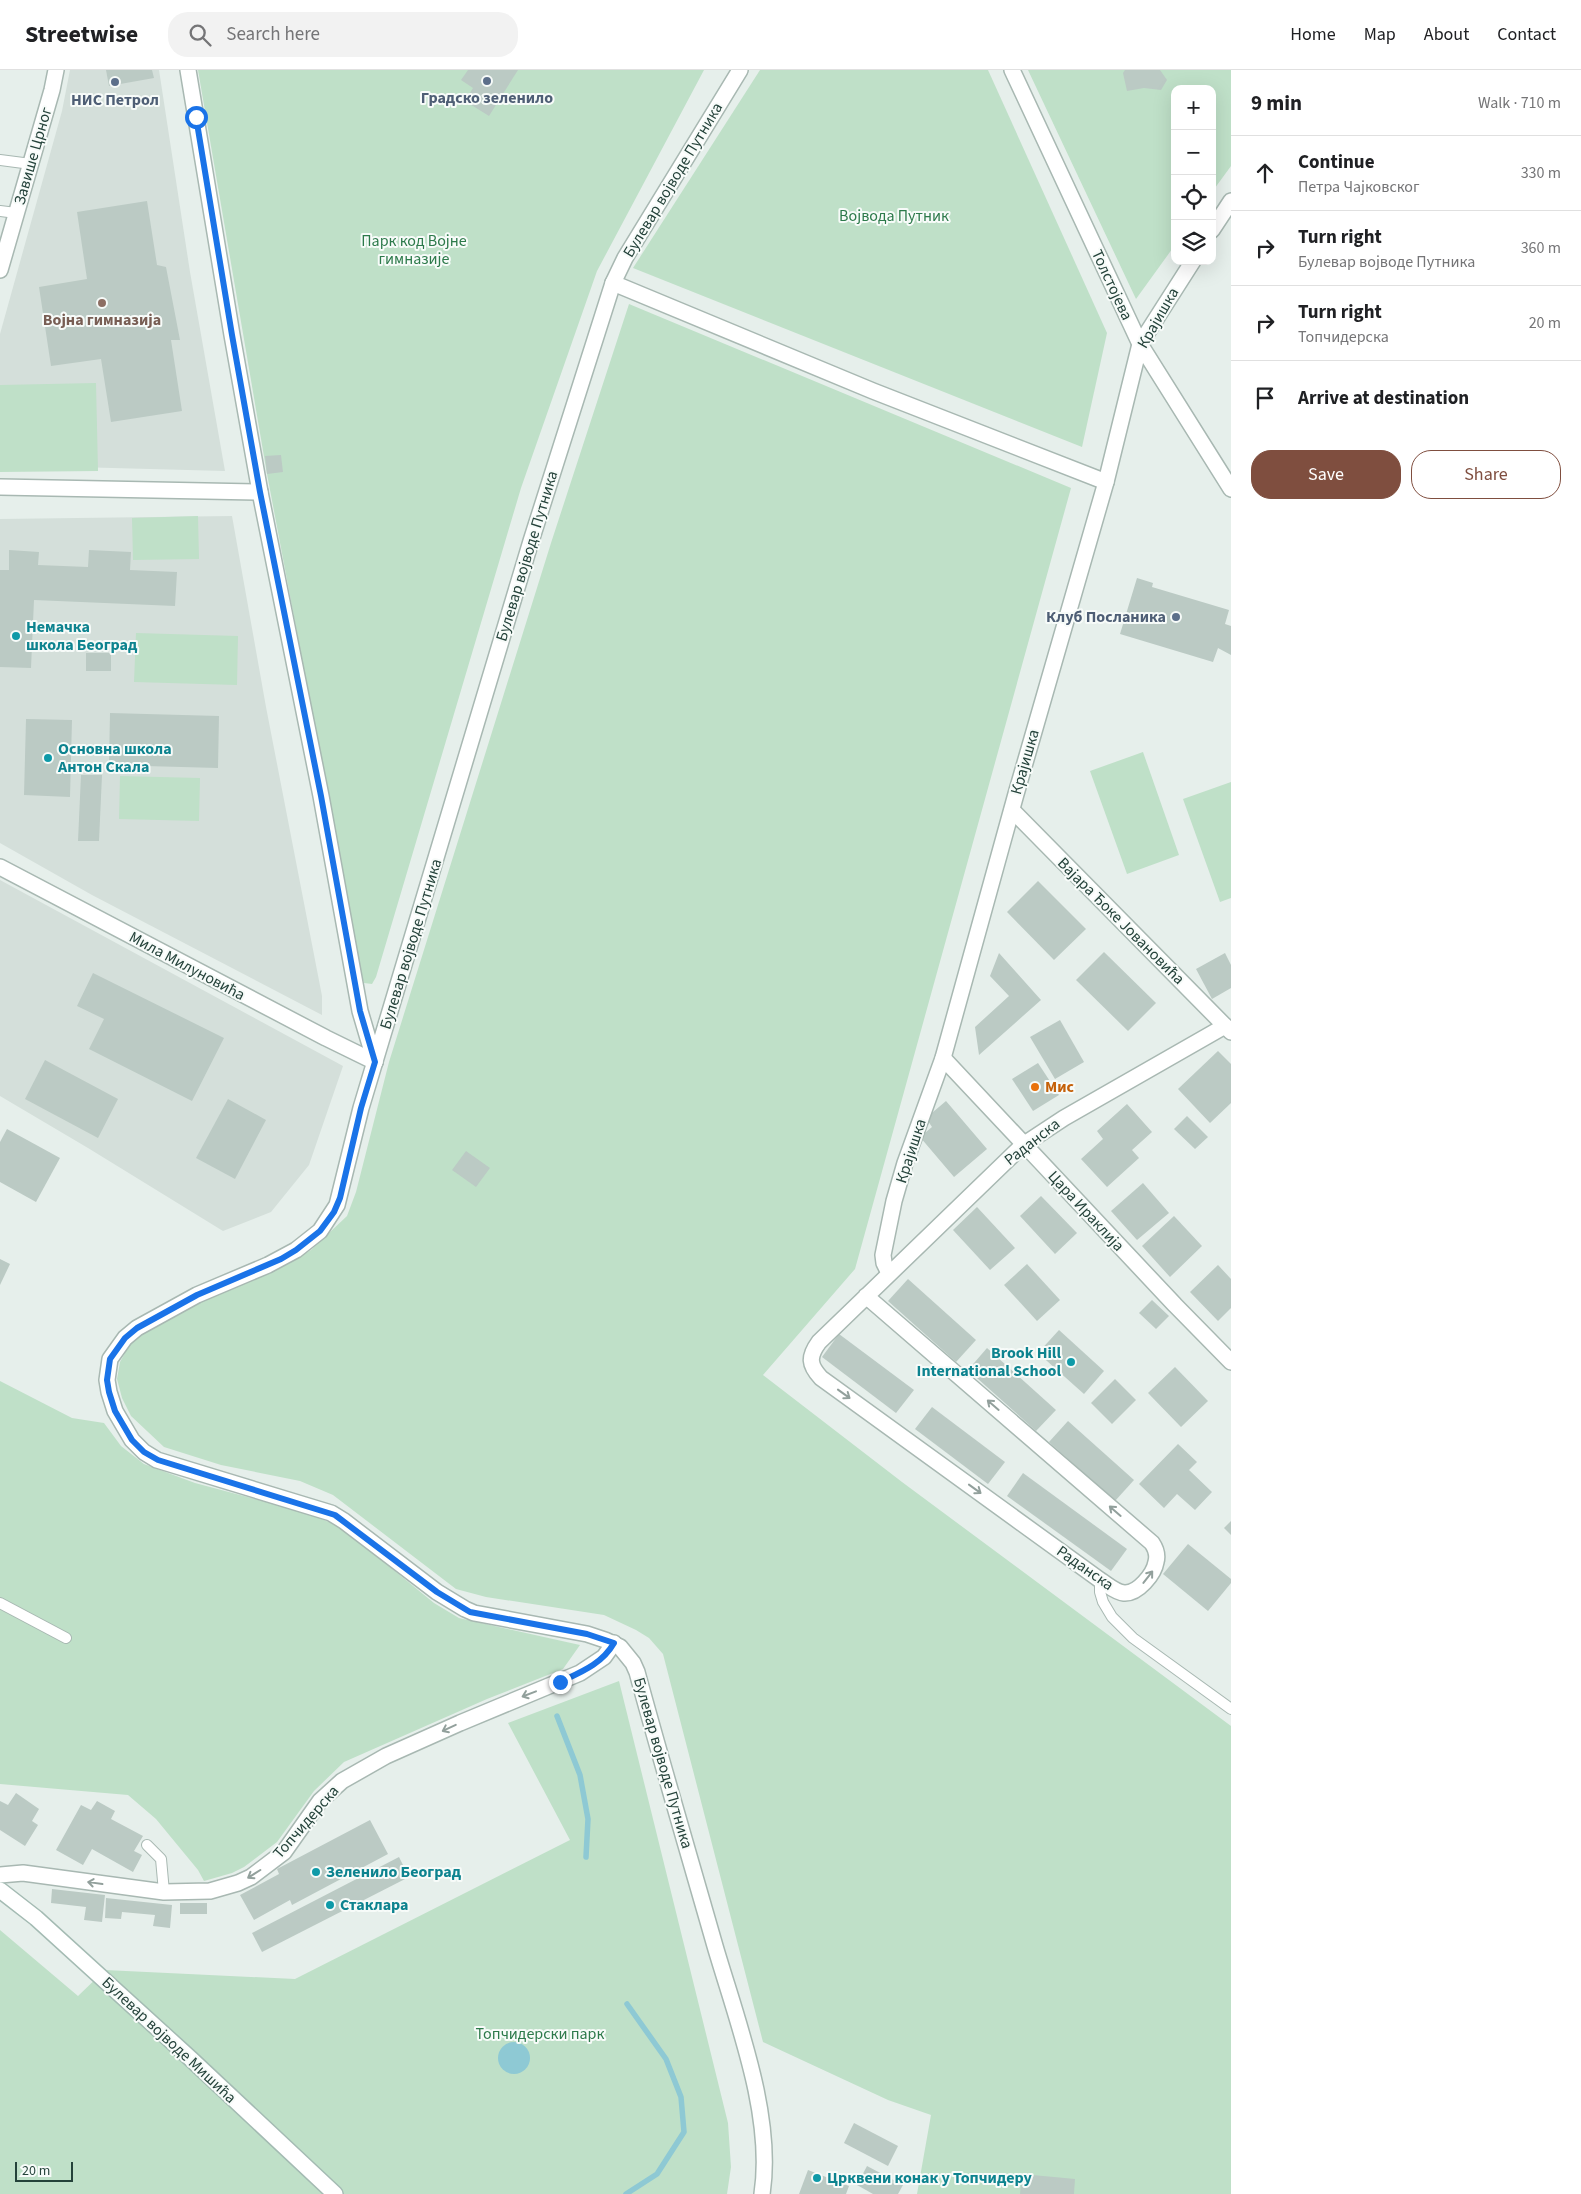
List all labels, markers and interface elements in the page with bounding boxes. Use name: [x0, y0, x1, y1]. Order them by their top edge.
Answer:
search box: [168, 12, 518, 57]
text: Streetwise: [25, 17, 138, 52]
icon: search: [186, 21, 214, 49]
text: Search here: [226, 21, 320, 48]
text: Home: [1290, 22, 1336, 47]
text: Map: [1364, 22, 1396, 47]
text: About: [1424, 22, 1469, 47]
text: Contact: [1497, 22, 1556, 47]
marker: Градско зеленило: [481, 75, 493, 87]
marker: НИС Петрол: [109, 76, 121, 88]
map controls: [1171, 85, 1216, 265]
button: +: [1171, 85, 1216, 130]
place label: Градско зеленило: [421, 87, 553, 109]
text: 9 min: [1251, 88, 1302, 118]
place label: НИС Петрол: [71, 89, 159, 111]
text: Walk · 710 m: [1478, 92, 1561, 114]
street label: Булевар војводе Путника: [618, 98, 728, 262]
street label: Завише Црног: [9, 104, 58, 208]
route start: [185, 106, 208, 129]
button: −: [1171, 130, 1216, 175]
text: Continue: [1298, 149, 1375, 176]
icon: ahead: [1251, 159, 1279, 187]
text: 330 m: [1521, 162, 1561, 184]
button: locate: [1171, 175, 1216, 220]
text: Петра Чајковског: [1298, 176, 1420, 198]
park label: Војвода Путник: [839, 205, 949, 227]
button: layers: [1171, 220, 1216, 265]
text: Turn right: [1298, 224, 1382, 251]
park label: Парк код Војне гимназије: [361, 230, 467, 270]
icon: right: [1251, 234, 1279, 262]
text: 360 m: [1521, 237, 1561, 259]
street label: Толстојева: [1086, 246, 1138, 324]
text: Булевар војводе Путника: [1298, 251, 1475, 273]
street label: Крајишка: [1132, 284, 1184, 352]
marker: Војна гимназија: [96, 297, 108, 309]
text: Turn right: [1298, 299, 1382, 326]
place label: Војна гимназија: [43, 309, 161, 331]
icon: right: [1251, 309, 1279, 337]
text: 20 m: [1529, 312, 1561, 334]
text: Топчидерска: [1298, 326, 1389, 348]
icon: arrive: [1251, 384, 1279, 412]
text: Arrive at destination: [1298, 385, 1469, 412]
button: Save: [1251, 450, 1401, 499]
button: Share: [1411, 450, 1561, 499]
street label: Булевар војводе Путника: [491, 468, 563, 644]
place label: Клуб Посланика: [1046, 606, 1166, 628]
marker: Клуб Посланика: [1170, 611, 1182, 623]
place label: Немачка школа Београд: [26, 616, 138, 656]
marker: Немачка школа Београд: [10, 630, 22, 642]
street label: Крајишка: [1005, 727, 1045, 797]
place label: Основна школа Антон Скала: [57, 738, 172, 778]
marker: Основна школа Антон Скала: [42, 752, 54, 764]
street label: Вајара Ђоке Јовановића: [1052, 852, 1190, 990]
street label: Булевар војводе Путника: [375, 856, 447, 1032]
street label: Мила Милуновића: [125, 926, 249, 1006]
place label: Мис: [1045, 1076, 1075, 1098]
marker: Мис: [1029, 1081, 1041, 1093]
street label: Раданска: [1000, 1113, 1064, 1171]
street label: Крајишка: [890, 1116, 932, 1186]
street label: Цара Ираклија: [1043, 1166, 1129, 1256]
place label: Brook Hill International School: [917, 1342, 1061, 1382]
marker: Brook Hill International School: [1065, 1356, 1077, 1368]
one-way arrow: [837, 1389, 851, 1399]
one-way arrow: [986, 1399, 999, 1411]
one-way arrow: [968, 1484, 981, 1495]
one-way arrow: [1109, 1505, 1122, 1517]
street label: Раданска: [1052, 1540, 1118, 1596]
one-way arrow: [1143, 1570, 1153, 1584]
route end: [549, 1671, 572, 1694]
street label: Булевар војводе Путника: [628, 1675, 698, 1851]
one-way arrow: [522, 1690, 537, 1699]
one-way arrow: [442, 1724, 457, 1733]
street label: Топчидерска: [268, 1781, 344, 1863]
place label: Зеленило Београд: [326, 1861, 462, 1883]
marker: Зеленило Београд: [310, 1866, 322, 1878]
one-way arrow: [247, 1870, 261, 1880]
one-way arrow: [87, 1878, 103, 1888]
place label: Стаклара: [340, 1894, 409, 1916]
marker: Стаклара: [324, 1899, 336, 1911]
street label: Булевар војводе Мишића: [97, 1972, 241, 2108]
park label: Топчидерски парк: [476, 2023, 604, 2045]
scale bar: [15, 2159, 72, 2182]
text: 20 m: [22, 2161, 50, 2181]
place label: Црквени конак у Топчидеру: [827, 2167, 1033, 2189]
marker: Црквени конак у Топчидеру: [811, 2172, 823, 2184]

